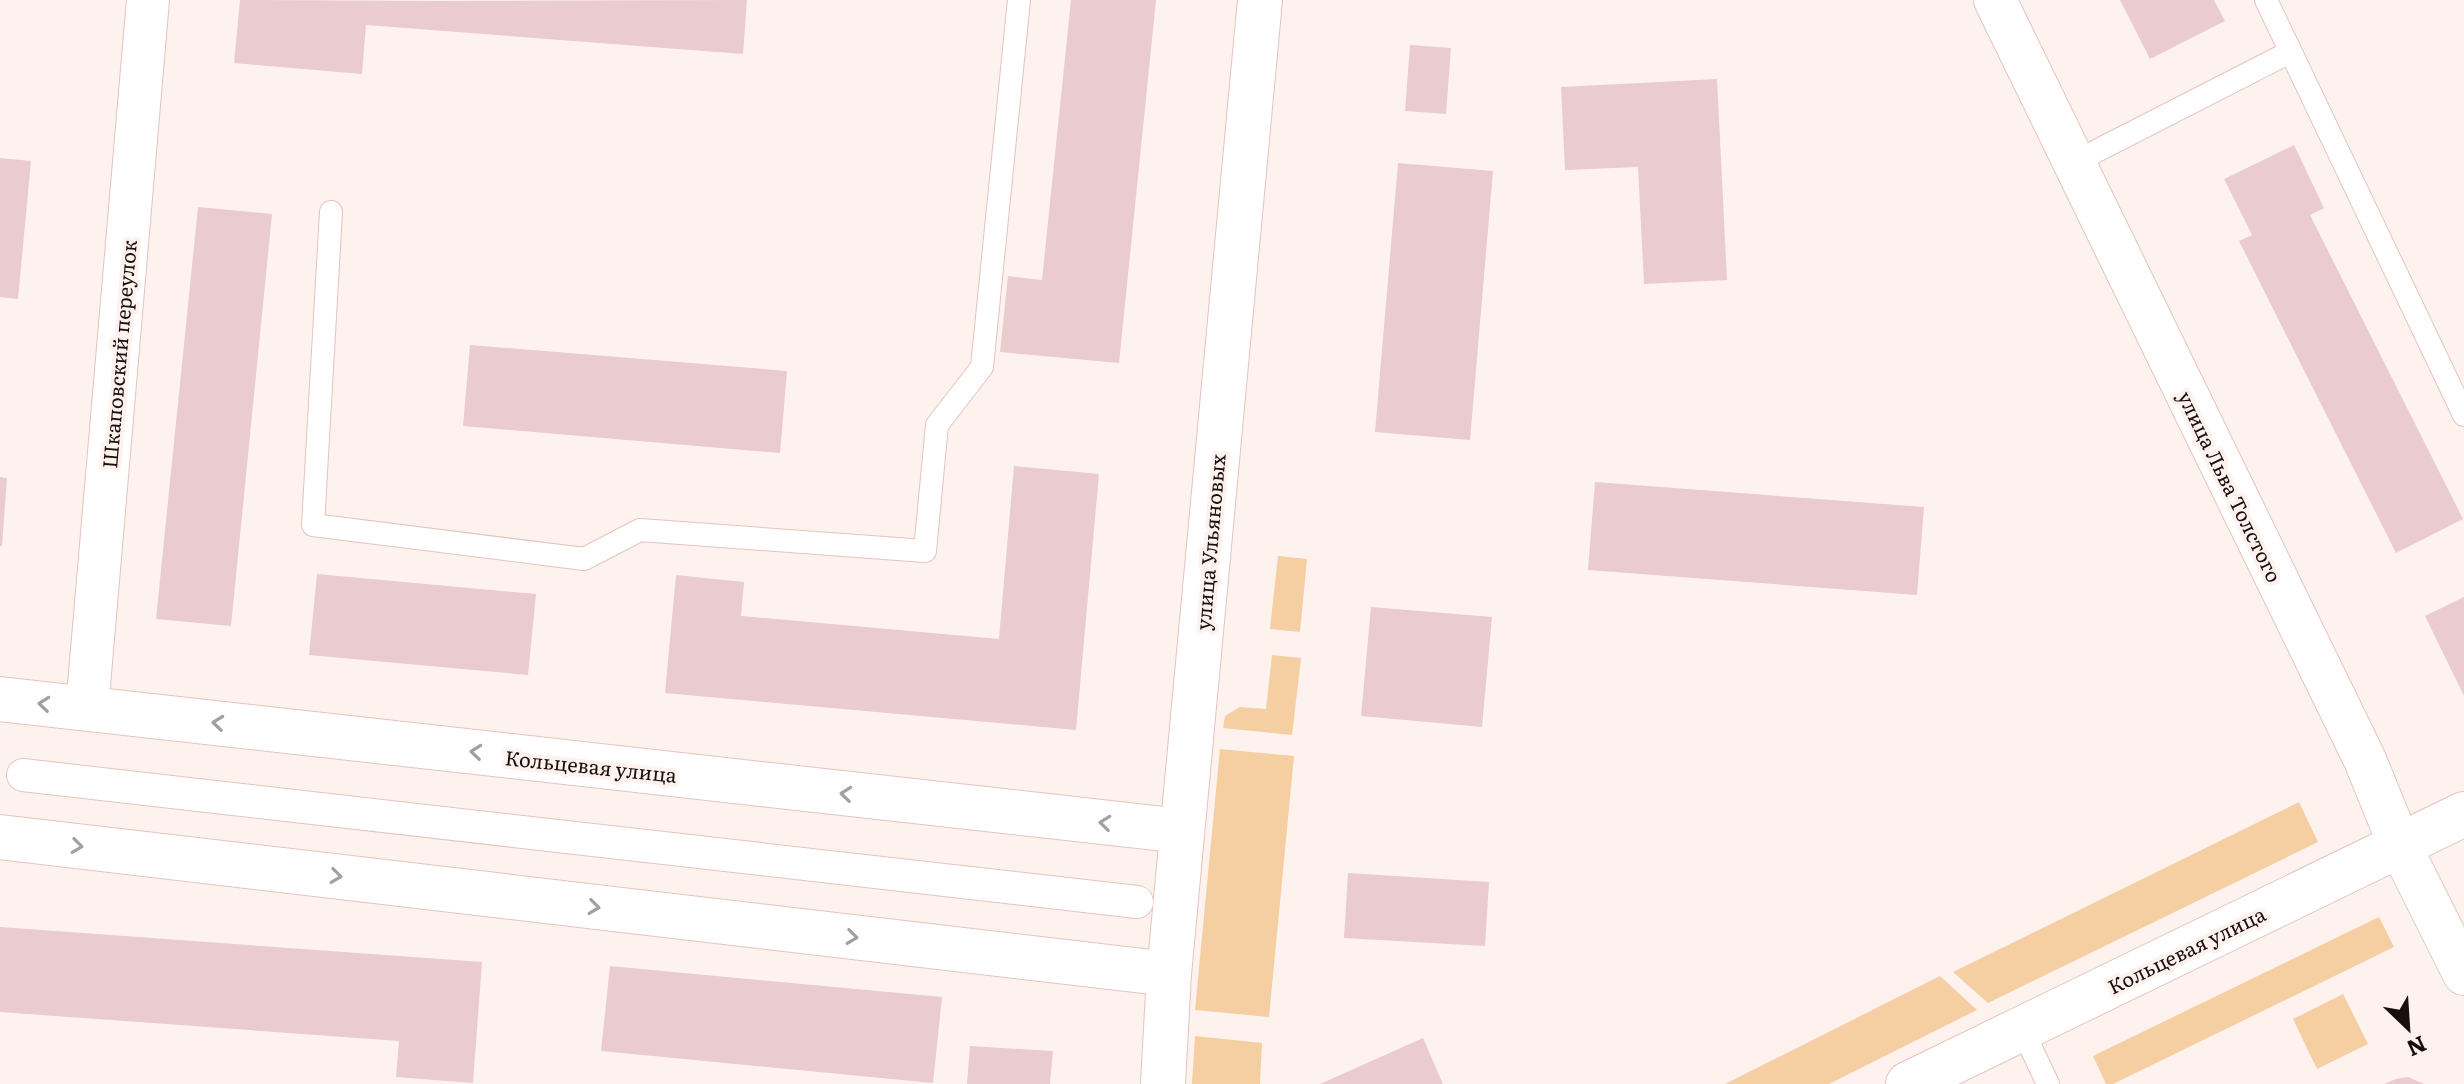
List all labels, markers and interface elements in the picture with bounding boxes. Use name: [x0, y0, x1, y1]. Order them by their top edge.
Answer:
street label: Шкаповский переулок: [93, 238, 143, 469]
street label: улица Льва Толстого: [2172, 385, 2290, 587]
street label: улица Ульяновых: [1186, 452, 1232, 631]
one-way arrow: [37, 696, 50, 713]
one-way arrow: [211, 715, 224, 732]
street label: Кольцевая улица: [504, 741, 679, 789]
one-way arrow: [470, 744, 483, 761]
one-way arrow: [839, 785, 852, 802]
one-way arrow: [1098, 814, 1111, 831]
one-way arrow: [71, 837, 84, 854]
one-way arrow: [330, 868, 343, 885]
one-way arrow: [588, 898, 601, 915]
street label: Кольцевая улица: [2102, 898, 2270, 1000]
one-way arrow: [845, 928, 859, 945]
north arrow: [2368, 988, 2448, 1068]
text: N: [2402, 1029, 2432, 1066]

